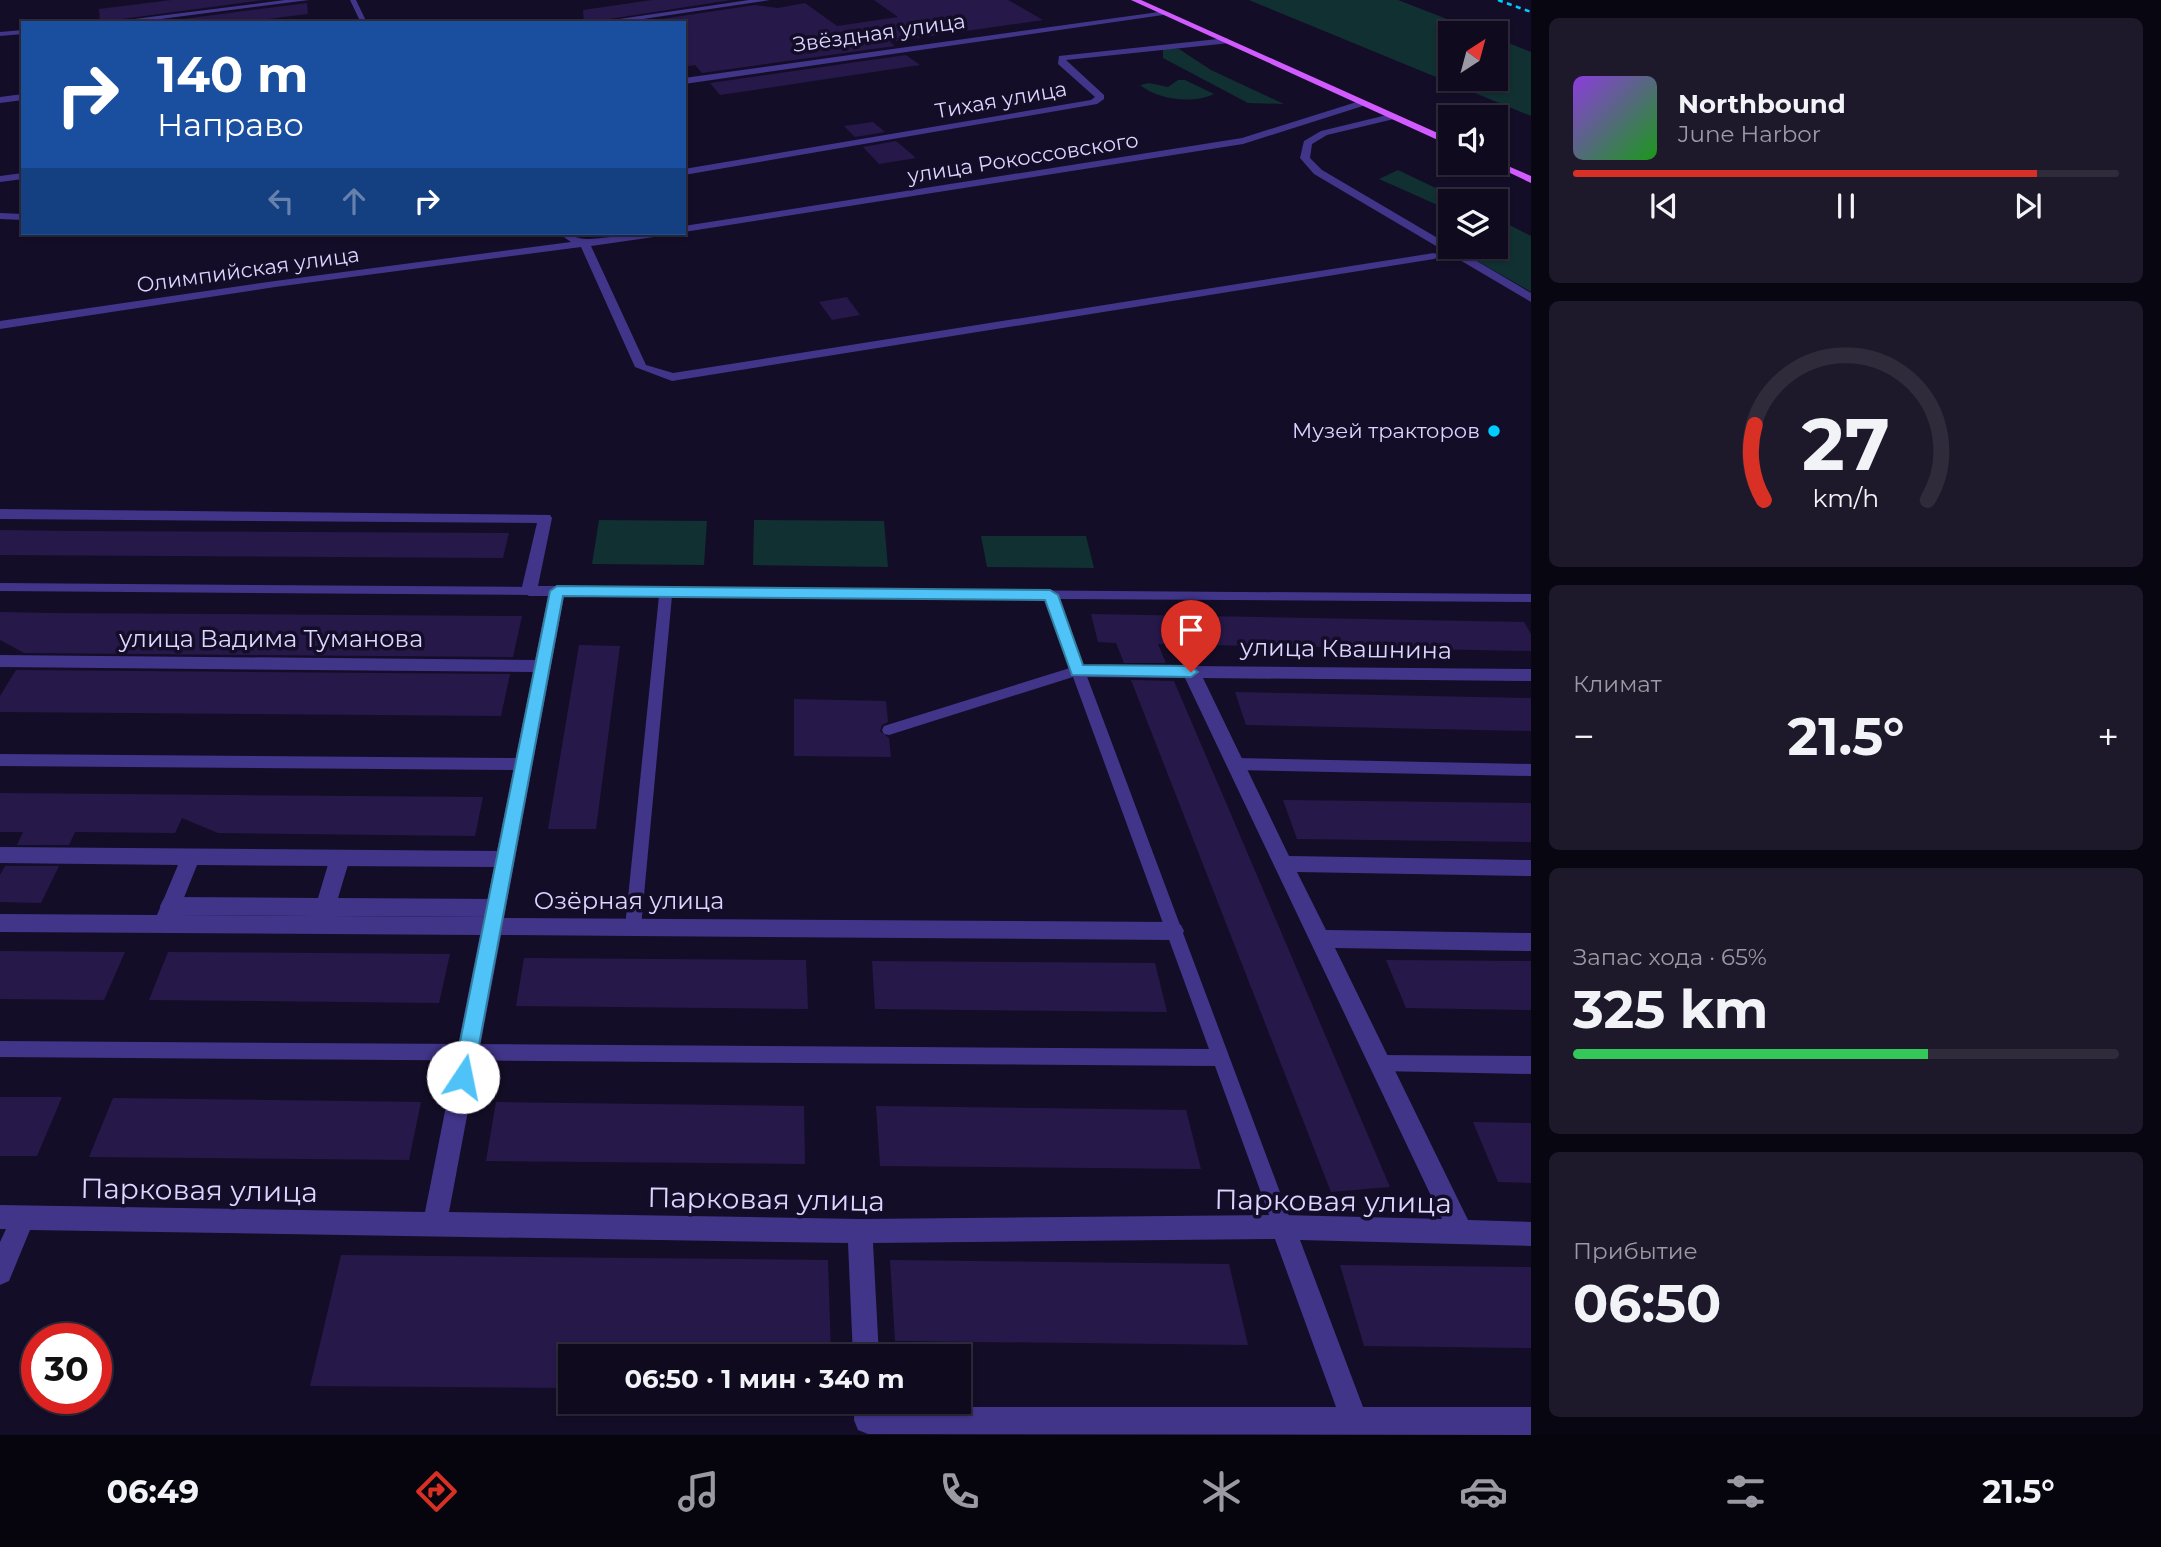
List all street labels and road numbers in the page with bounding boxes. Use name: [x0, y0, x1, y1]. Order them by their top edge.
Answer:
street label: Звёздная улица: [791, 8, 967, 57]
street label: Тихая улица: [933, 76, 1069, 123]
street label: улица Рокоссовского: [905, 127, 1140, 188]
street label: Олимпийская улица: [135, 241, 361, 298]
street label: улица Вадима Туманова: [118, 624, 423, 653]
street label: улица Квашнина: [1239, 632, 1452, 665]
street label: Озёрная улица: [534, 886, 724, 915]
street label: Парковая улица: [80, 1171, 318, 1209]
street label: Парковая улица: [647, 1180, 885, 1218]
street label: Парковая улица: [1214, 1182, 1452, 1220]

